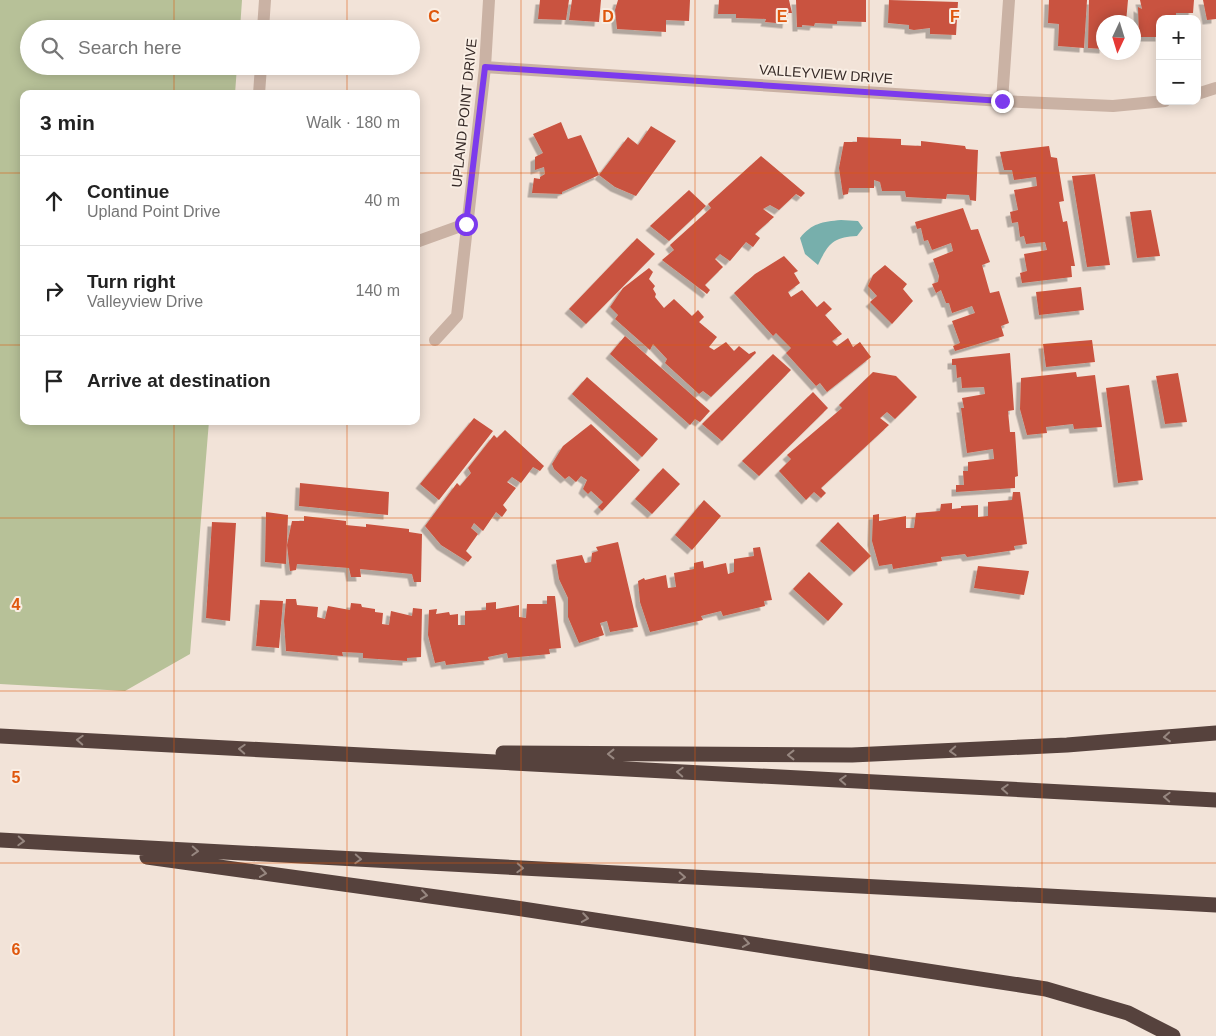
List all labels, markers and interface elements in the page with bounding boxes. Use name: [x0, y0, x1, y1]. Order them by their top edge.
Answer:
text: C: [428, 8, 440, 25]
text: D: [602, 8, 614, 25]
text: E: [777, 8, 788, 25]
text: F: [950, 8, 960, 25]
north arrow: [1096, 15, 1141, 60]
map controls: [1156, 15, 1201, 105]
button: +: [1156, 15, 1201, 60]
search box: [20, 20, 420, 75]
icon: search: [38, 34, 66, 62]
text: Search here: [78, 37, 182, 58]
street label: UPLAND POINT DRIVE: [448, 38, 480, 188]
button: −: [1156, 60, 1201, 105]
street label: VALLEYVIEW DRIVE: [758, 61, 894, 87]
route end: [991, 90, 1014, 113]
text: 3 min: [40, 111, 95, 134]
text: Walk · 180 m: [306, 114, 400, 131]
text: Continue: [87, 181, 169, 202]
icon: ahead: [40, 187, 68, 215]
text: 40 m: [364, 192, 400, 209]
text: Upland Point Drive: [87, 203, 220, 220]
route start: [455, 213, 478, 236]
text: Turn right: [87, 271, 175, 292]
icon: right: [40, 277, 68, 305]
text: 140 m: [356, 282, 400, 299]
text: Valleyview Drive: [87, 293, 203, 310]
icon: arrive: [40, 367, 68, 395]
text: Arrive at destination: [87, 370, 271, 391]
text: 4: [12, 596, 21, 613]
one-way arrow: [1163, 731, 1171, 742]
one-way arrow: [75, 734, 83, 745]
one-way arrow: [237, 743, 245, 754]
one-way arrow: [949, 745, 957, 756]
one-way arrow: [606, 749, 614, 759]
one-way arrow: [786, 750, 794, 760]
one-way arrow: [676, 767, 684, 777]
text: 5: [12, 769, 21, 786]
one-way arrow: [838, 775, 846, 786]
one-way arrow: [1001, 783, 1009, 794]
one-way arrow: [1163, 792, 1171, 803]
one-way arrow: [17, 836, 25, 847]
one-way arrow: [192, 845, 200, 856]
one-way arrow: [354, 854, 362, 865]
one-way arrow: [516, 862, 524, 873]
one-way arrow: [260, 867, 268, 878]
one-way arrow: [678, 871, 686, 882]
one-way arrow: [421, 889, 429, 900]
one-way arrow: [581, 913, 590, 923]
one-way arrow: [742, 937, 750, 948]
text: 6: [12, 941, 21, 958]

